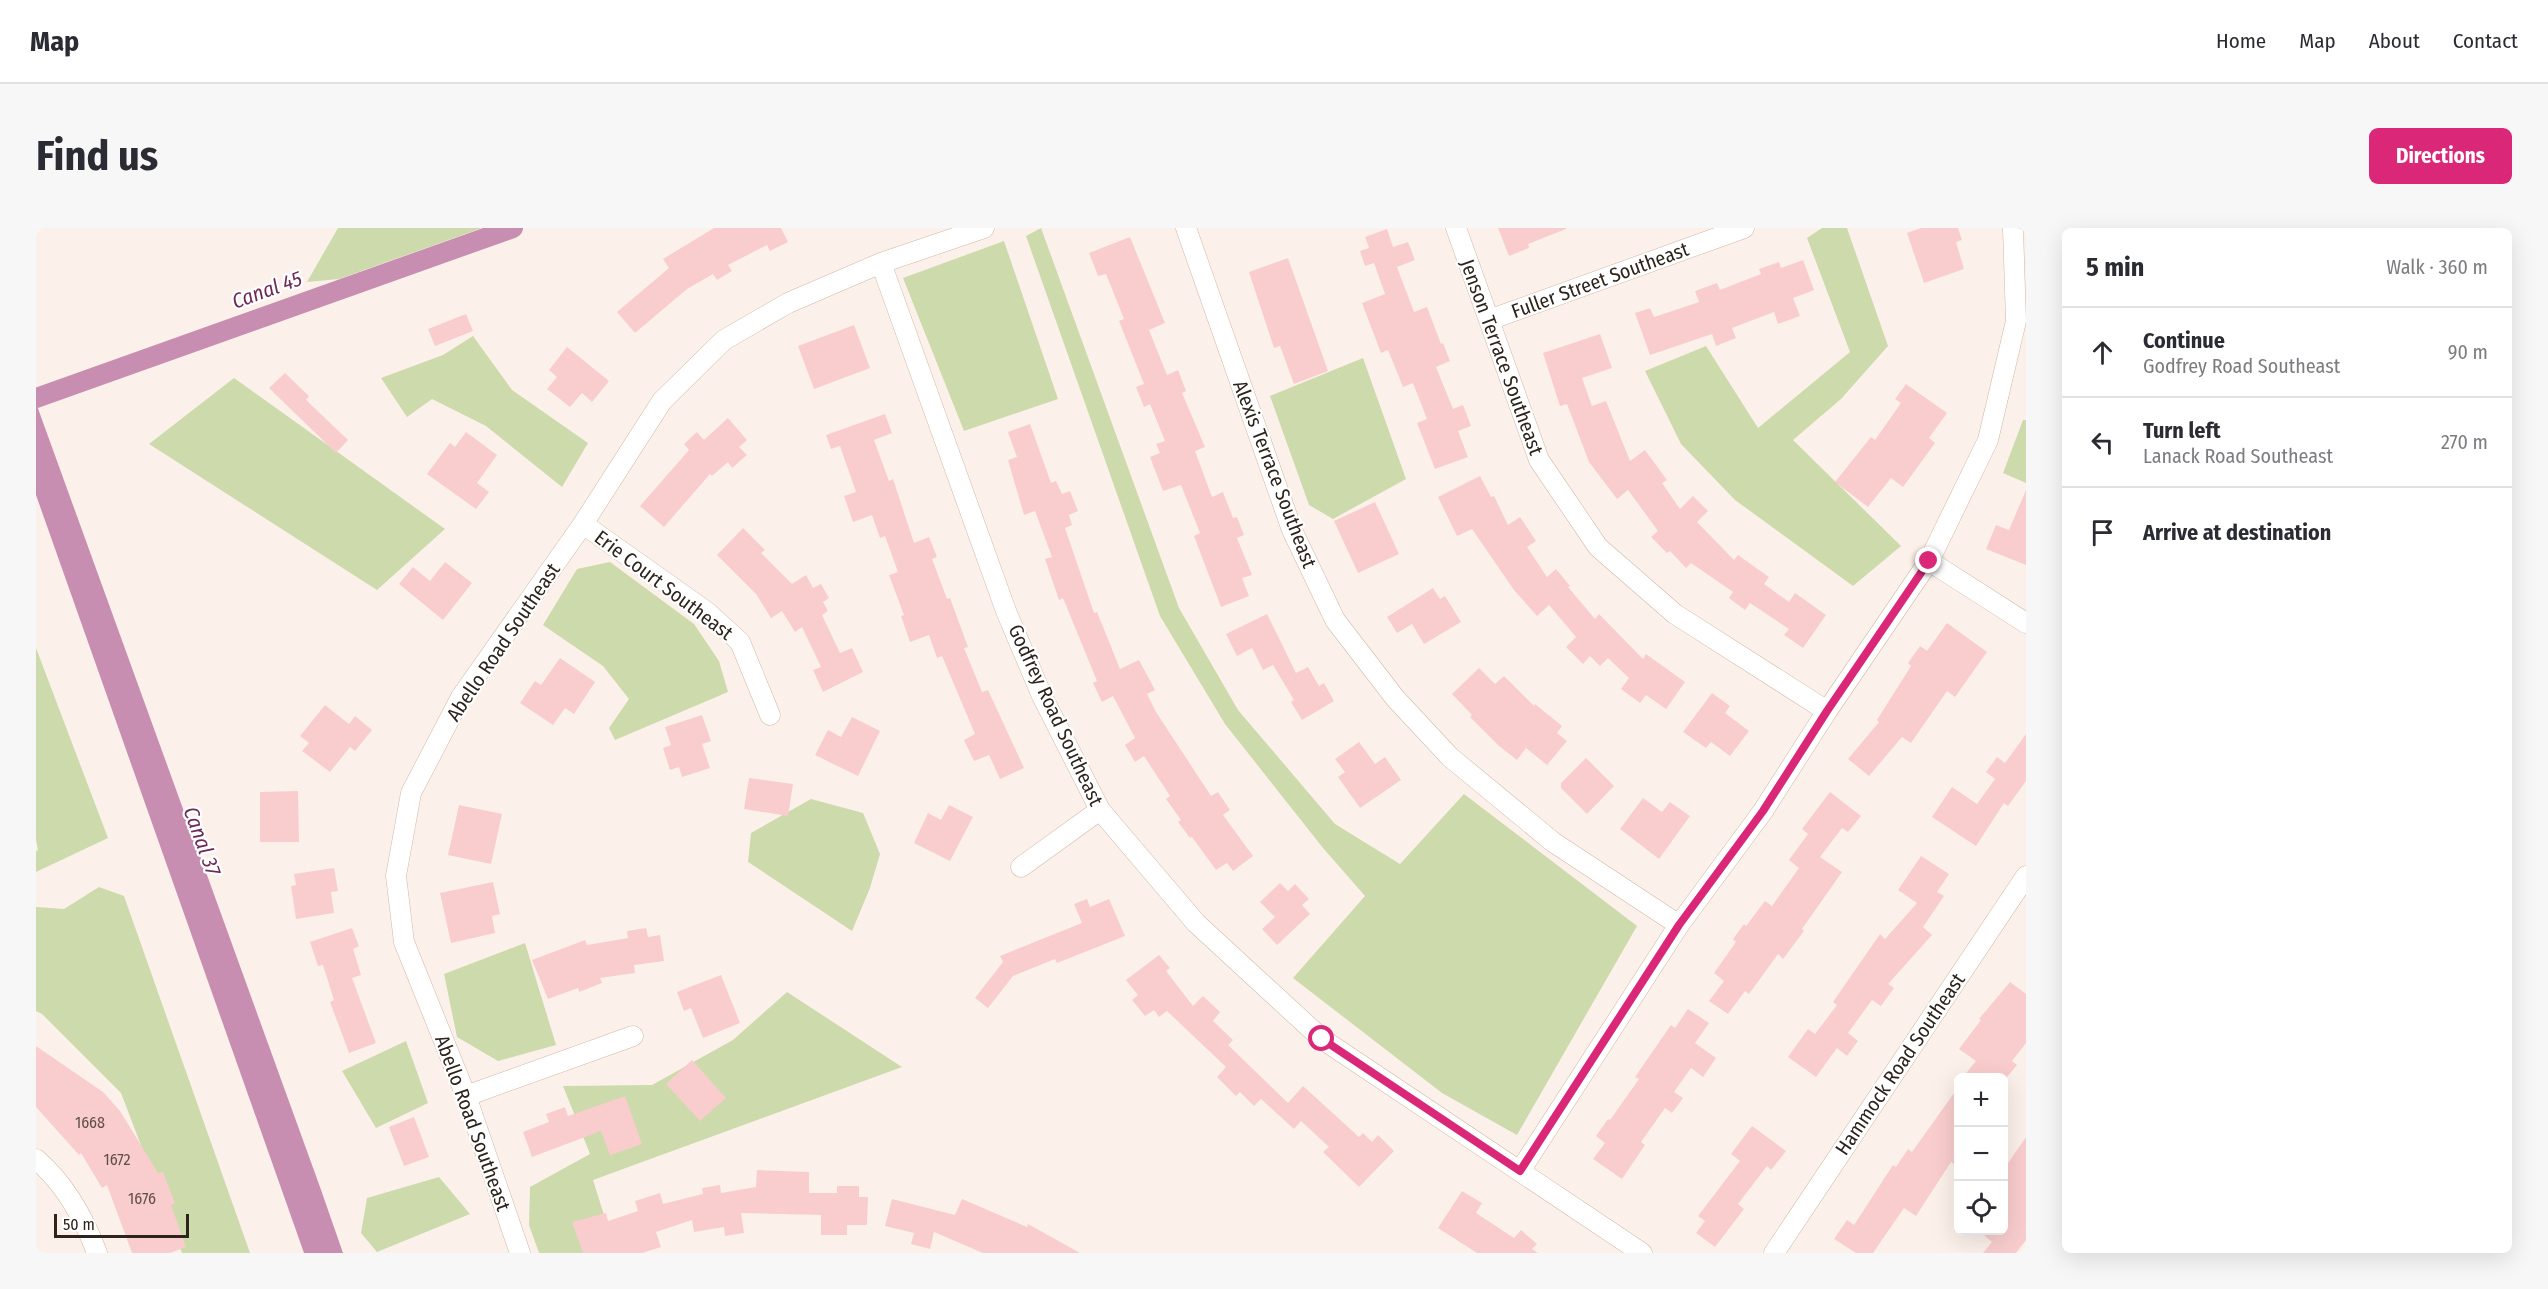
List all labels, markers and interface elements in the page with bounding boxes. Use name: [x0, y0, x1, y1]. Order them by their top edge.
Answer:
text: Map: [30, 25, 79, 58]
text: Home: [2216, 28, 2266, 54]
text: Map: [2299, 28, 2336, 54]
text: About: [2369, 28, 2420, 54]
text: Contact: [2453, 28, 2518, 54]
button: Directions: [2369, 128, 2512, 184]
text: Find us: [36, 131, 158, 181]
street label: Fuller Street Southeast: [1508, 237, 1692, 323]
text: 5 min: [2086, 252, 2144, 283]
text: Walk · 360 m: [2386, 255, 2488, 279]
street label: Jenson Terrace Southeast: [1455, 256, 1549, 459]
water label: Canal 45: [228, 265, 306, 315]
text: Continue: [2143, 327, 2225, 354]
icon: ahead: [2086, 336, 2119, 369]
text: 90 m: [2448, 340, 2488, 364]
text: Godfrey Road Southeast: [2143, 354, 2340, 378]
street label: Alexis Terrace Southeast: [1228, 377, 1322, 572]
text: Turn left: [2143, 417, 2221, 444]
icon: left: [2086, 426, 2119, 459]
text: 270 m: [2441, 430, 2488, 454]
text: Lanack Road Southeast: [2143, 444, 2333, 468]
icon: arrive: [2086, 516, 2119, 549]
text: Arrive at destination: [2143, 519, 2331, 546]
street label: Erie Court Southeast: [590, 525, 738, 645]
route end: [1915, 547, 1941, 573]
street label: Abello Road Southeast: [441, 558, 565, 726]
street label: Godfrey Road Southeast: [1003, 621, 1109, 810]
water label: Canal 37: [178, 803, 227, 880]
street label: Hammock Road Southeast: [1830, 968, 1970, 1160]
route start: [1308, 1025, 1334, 1051]
street label: Abello Road Southeast: [430, 1032, 516, 1215]
map controls: [1954, 1073, 2008, 1235]
button: +: [1954, 1073, 2008, 1127]
house number: 1668: [75, 1113, 105, 1132]
button: −: [1954, 1127, 2008, 1181]
house number: 1672: [103, 1150, 131, 1169]
button: locate: [1954, 1181, 2008, 1235]
house number: 1676: [128, 1189, 156, 1208]
scale bar: [54, 1211, 189, 1238]
text: 50 m: [63, 1215, 95, 1234]

